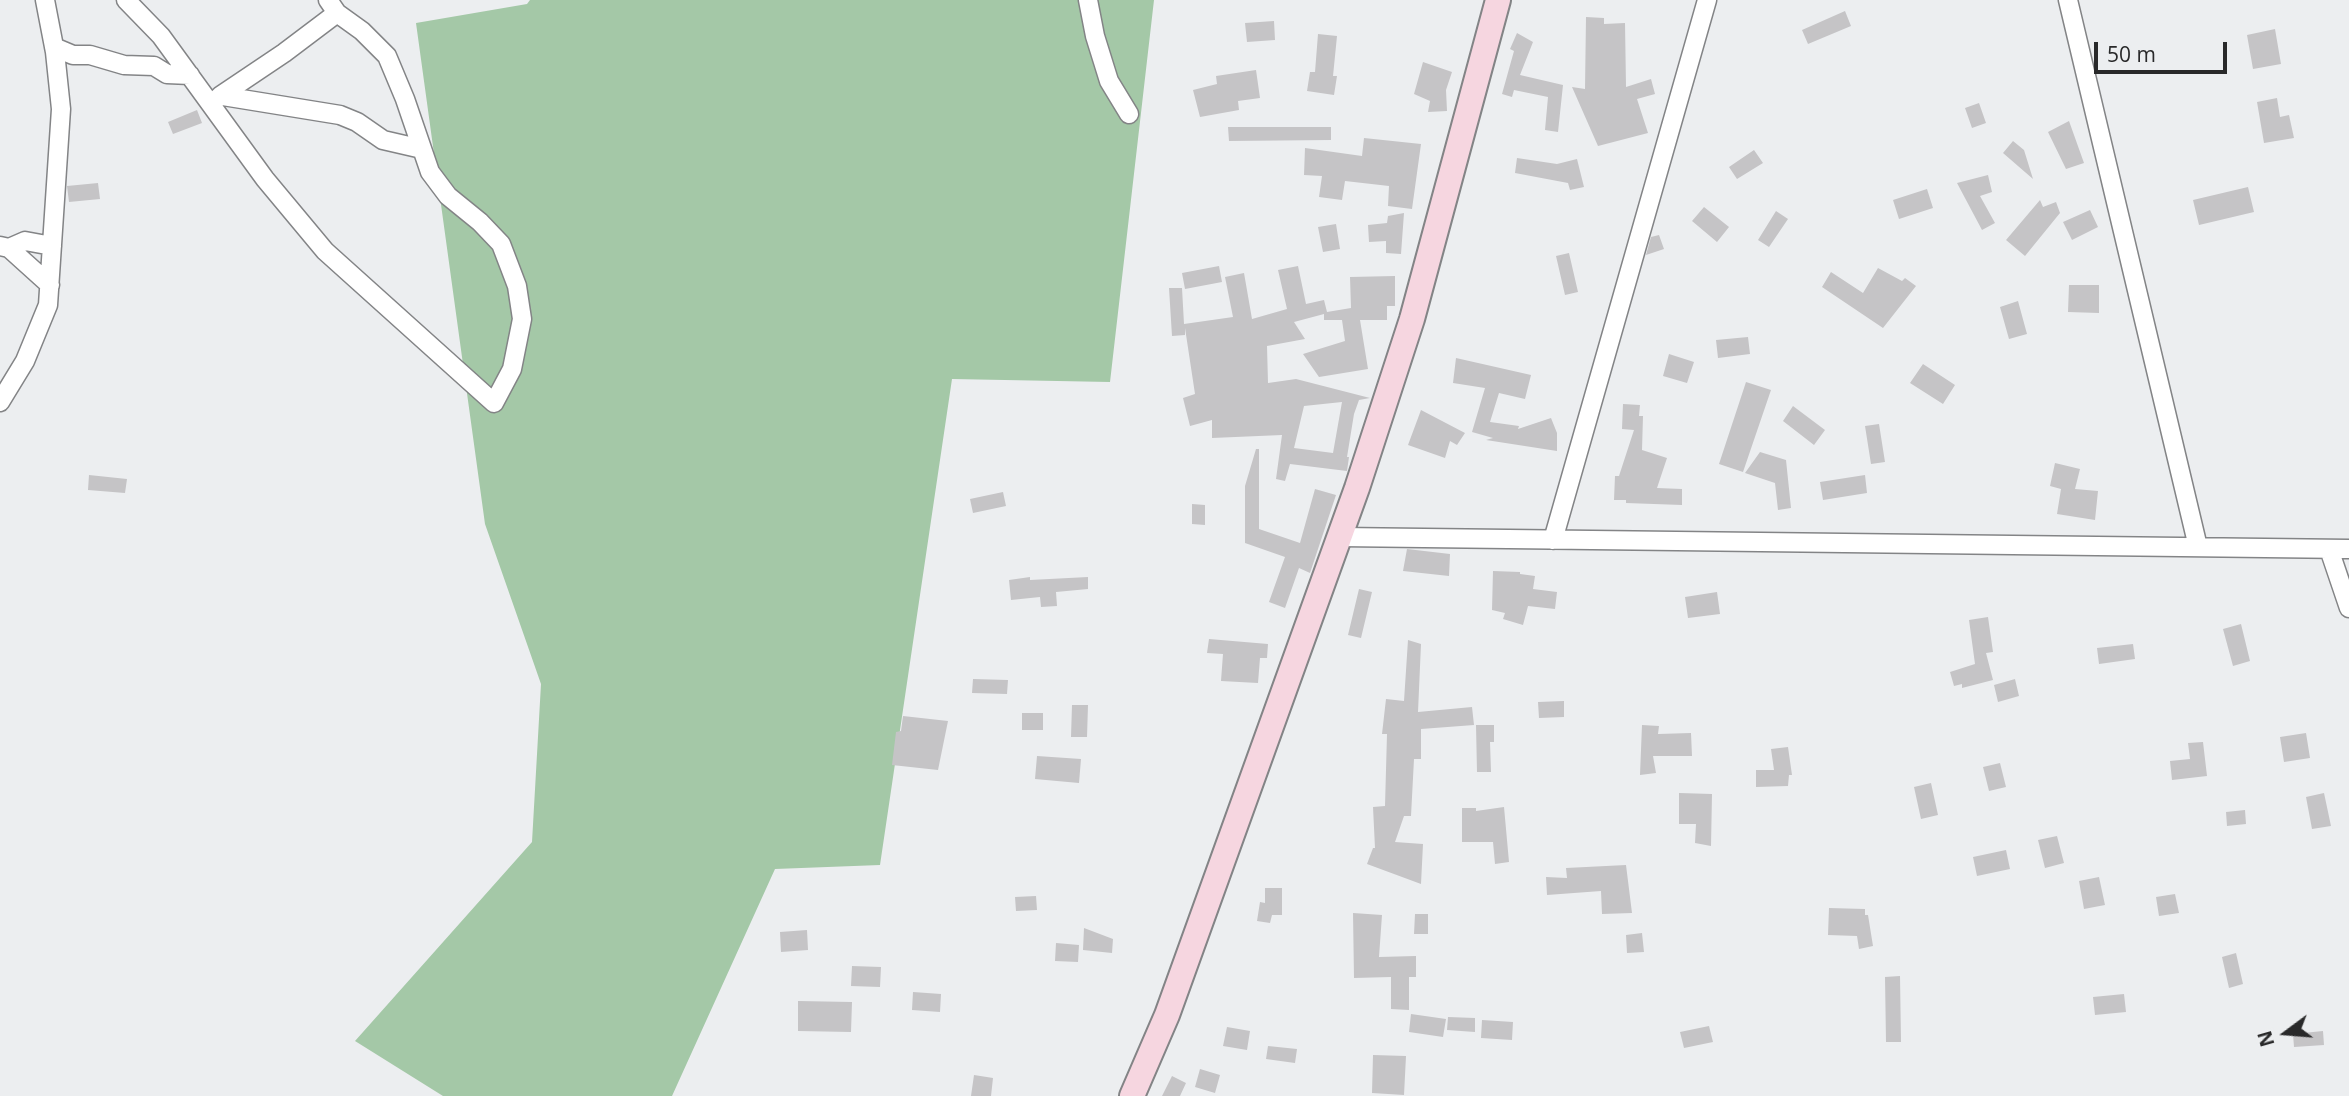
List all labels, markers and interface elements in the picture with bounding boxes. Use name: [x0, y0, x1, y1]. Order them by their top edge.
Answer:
scale bar: [2097, 28, 2230, 72]
text: 50 m: [2107, 40, 2156, 68]
north arrow: [2251, 998, 2321, 1068]
text: N: [2251, 1028, 2280, 1050]

